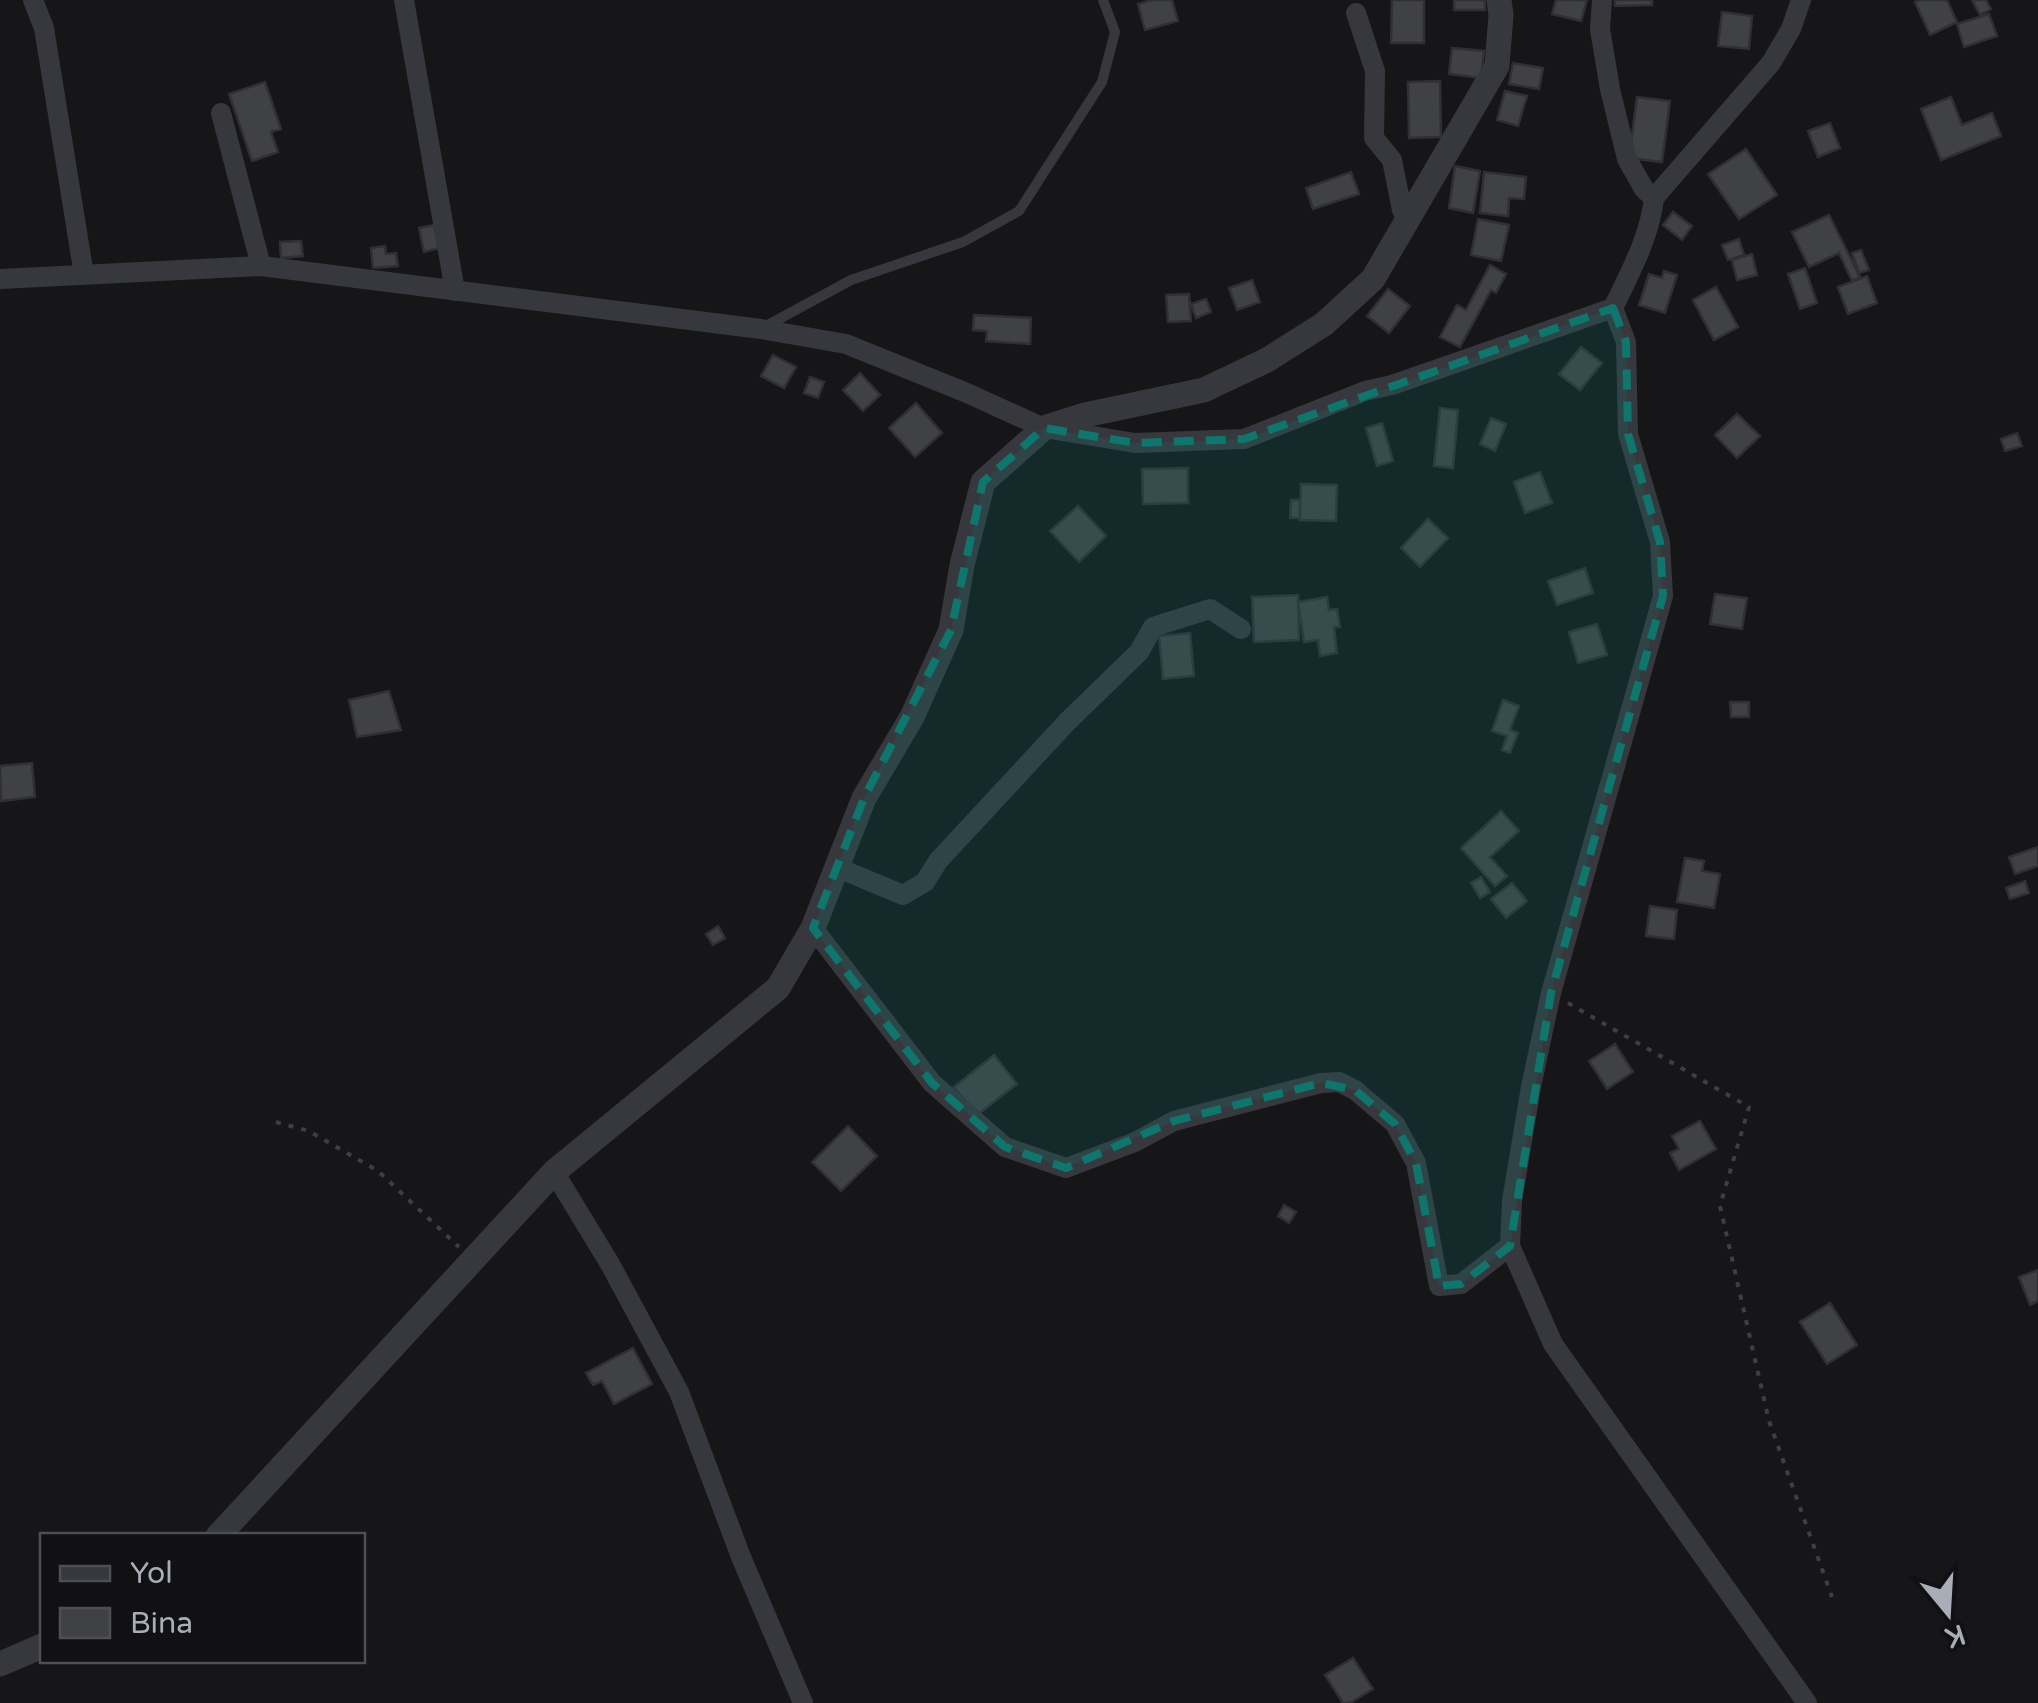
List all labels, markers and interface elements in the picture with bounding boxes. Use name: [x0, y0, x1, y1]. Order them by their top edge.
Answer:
legend: [40, 1533, 365, 1663]
text: Yol: [130, 1555, 173, 1592]
north arrow: [1898, 1563, 1998, 1663]
text: Bina: [130, 1605, 193, 1642]
text: K: [1941, 1617, 1970, 1655]

